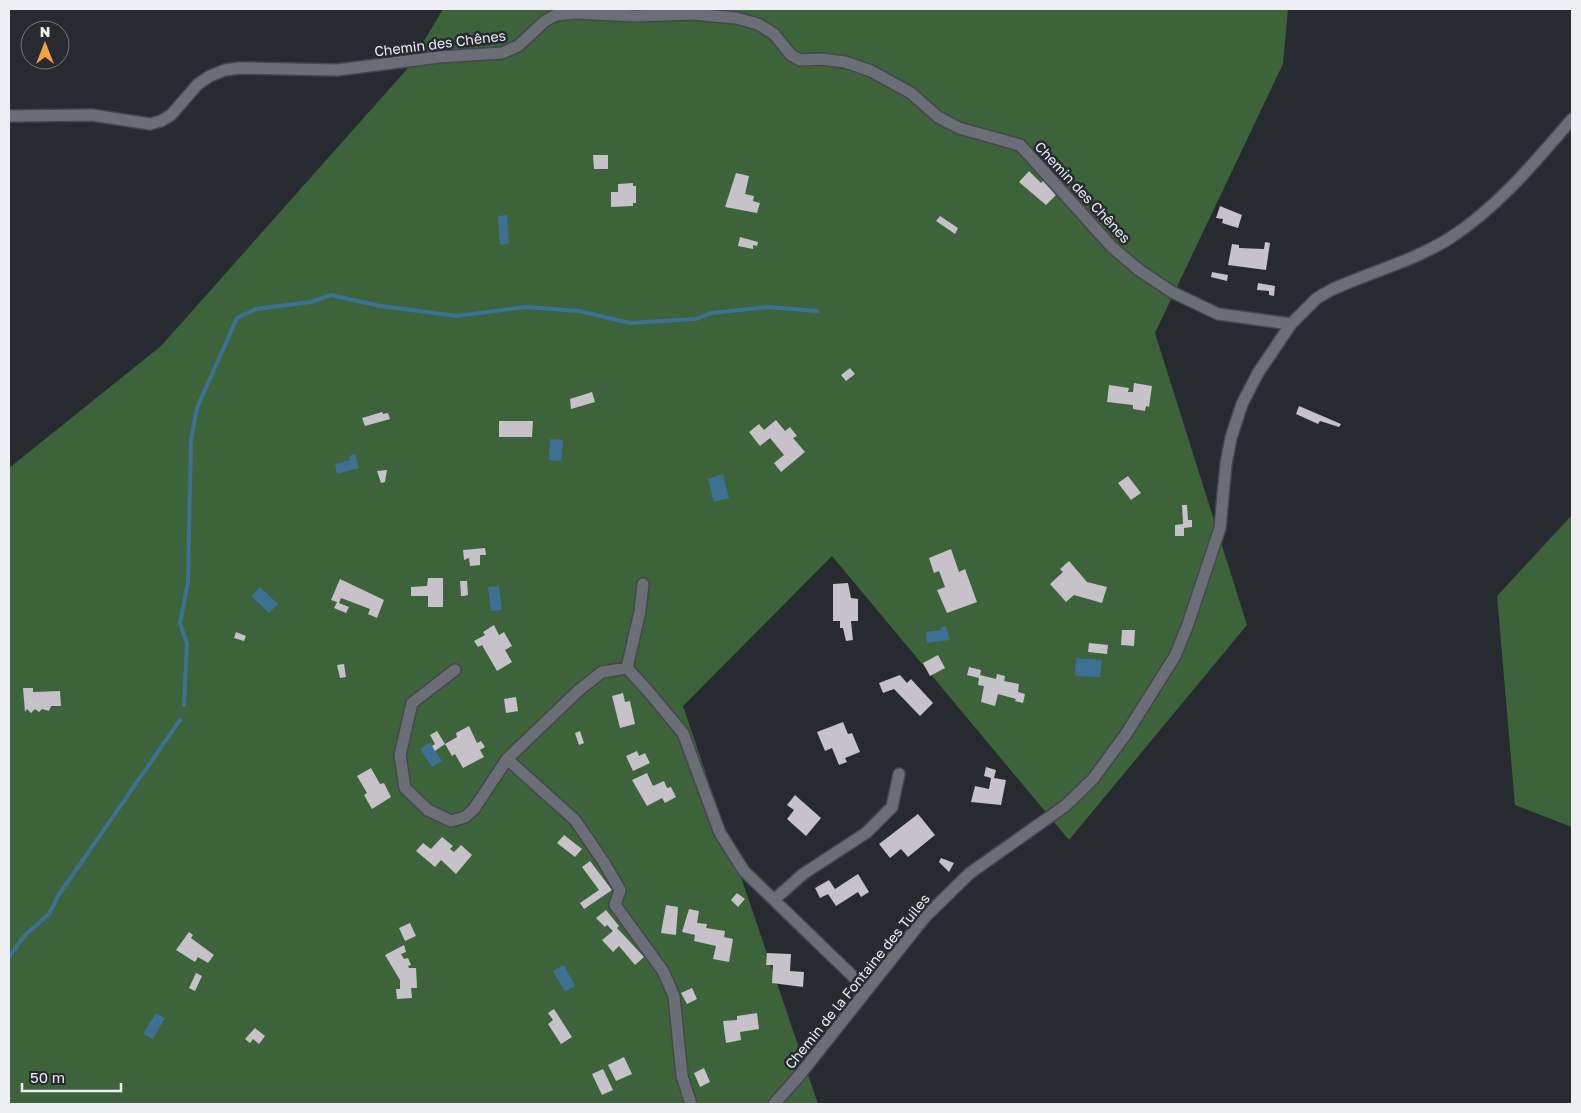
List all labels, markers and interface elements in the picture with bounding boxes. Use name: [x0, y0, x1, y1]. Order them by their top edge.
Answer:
north arrow: [20, 20, 70, 70]
text: N: [40, 23, 50, 40]
street label: Chemin des Chênes: [373, 26, 507, 60]
street label: Chemin des Chênes: [1032, 138, 1134, 246]
street label: Chemin de la Fontaine des Tuiles: [781, 890, 933, 1072]
scale bar: [22, 1060, 121, 1092]
text: 50 m: [30, 1068, 65, 1086]

